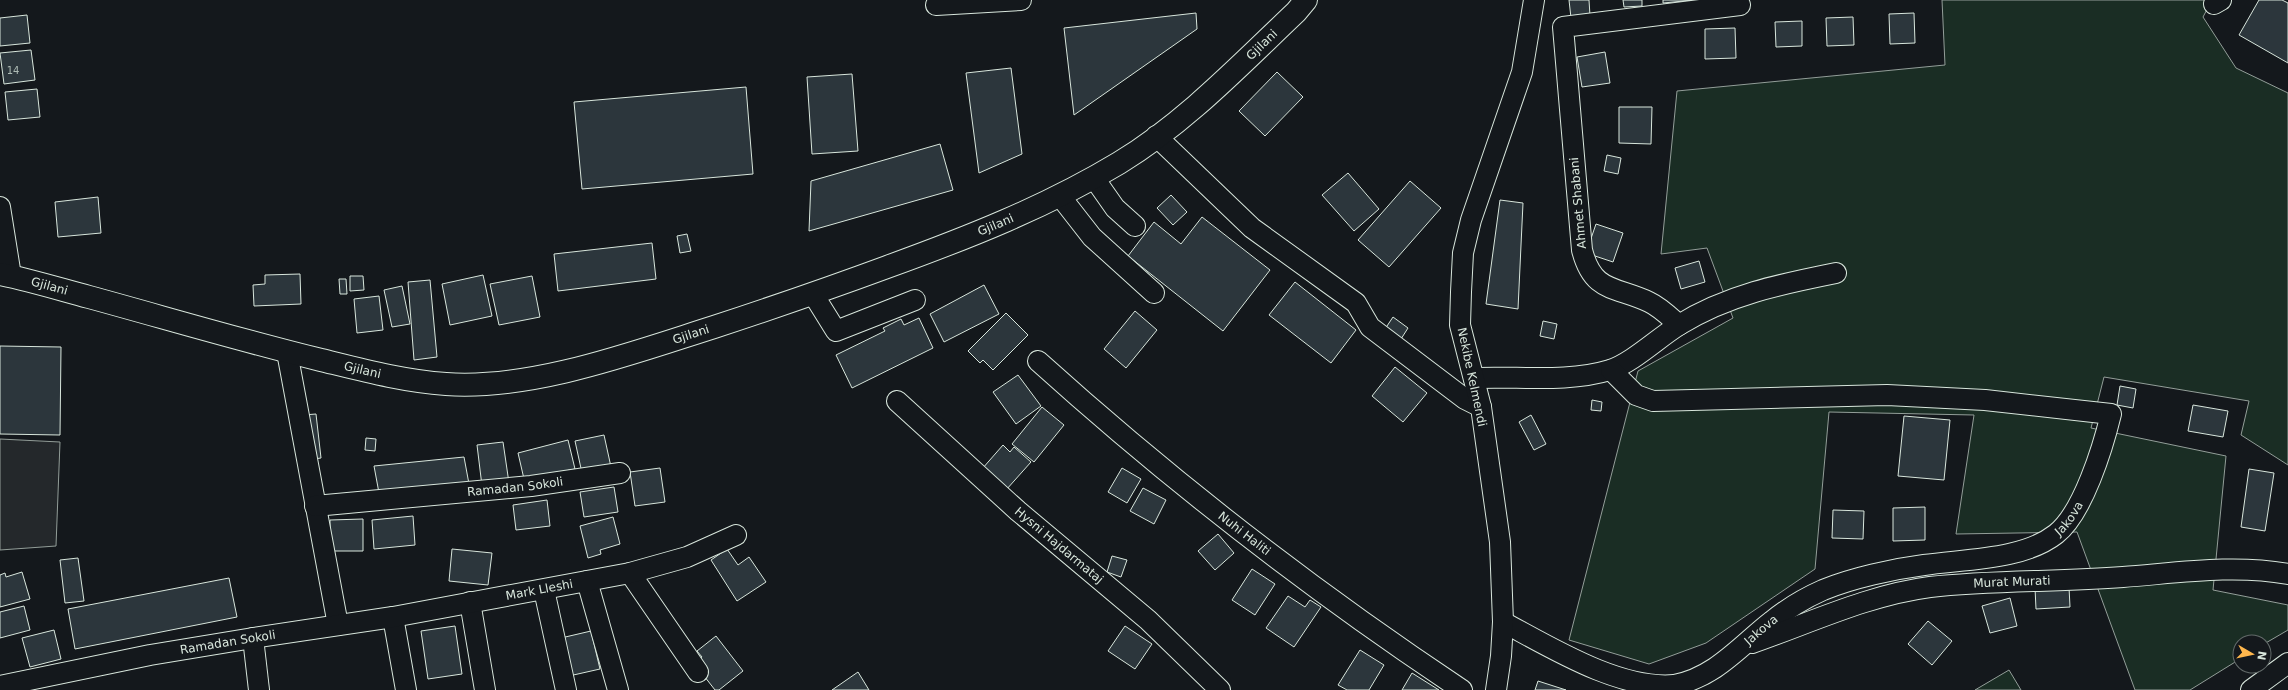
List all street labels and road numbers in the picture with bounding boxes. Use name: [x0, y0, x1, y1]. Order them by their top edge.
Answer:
street label: Gjilani: [1243, 27, 1280, 63]
street label: Ahmet Shabani: [1567, 157, 1589, 249]
street label: Gjilani: [976, 211, 1016, 239]
street label: Gjilani: [30, 274, 69, 298]
street label: Gjilani: [671, 322, 711, 347]
street label: Nekibe Kelmendi: [1455, 326, 1489, 428]
street label: Gjilani: [342, 359, 382, 381]
street label: Ramadan Sokoli: [466, 474, 564, 499]
street label: Jakova: [2051, 499, 2086, 539]
street label: Hysni Hajdarmataj: [1012, 504, 1106, 586]
street label: Nuhi Haliti: [1215, 509, 1273, 558]
street label: Murat Murati: [1973, 574, 2051, 590]
street label: Mark Lleshi: [505, 577, 574, 603]
street label: Jakova: [1741, 612, 1781, 649]
street label: Ramadan Sokoli: [179, 628, 276, 657]

